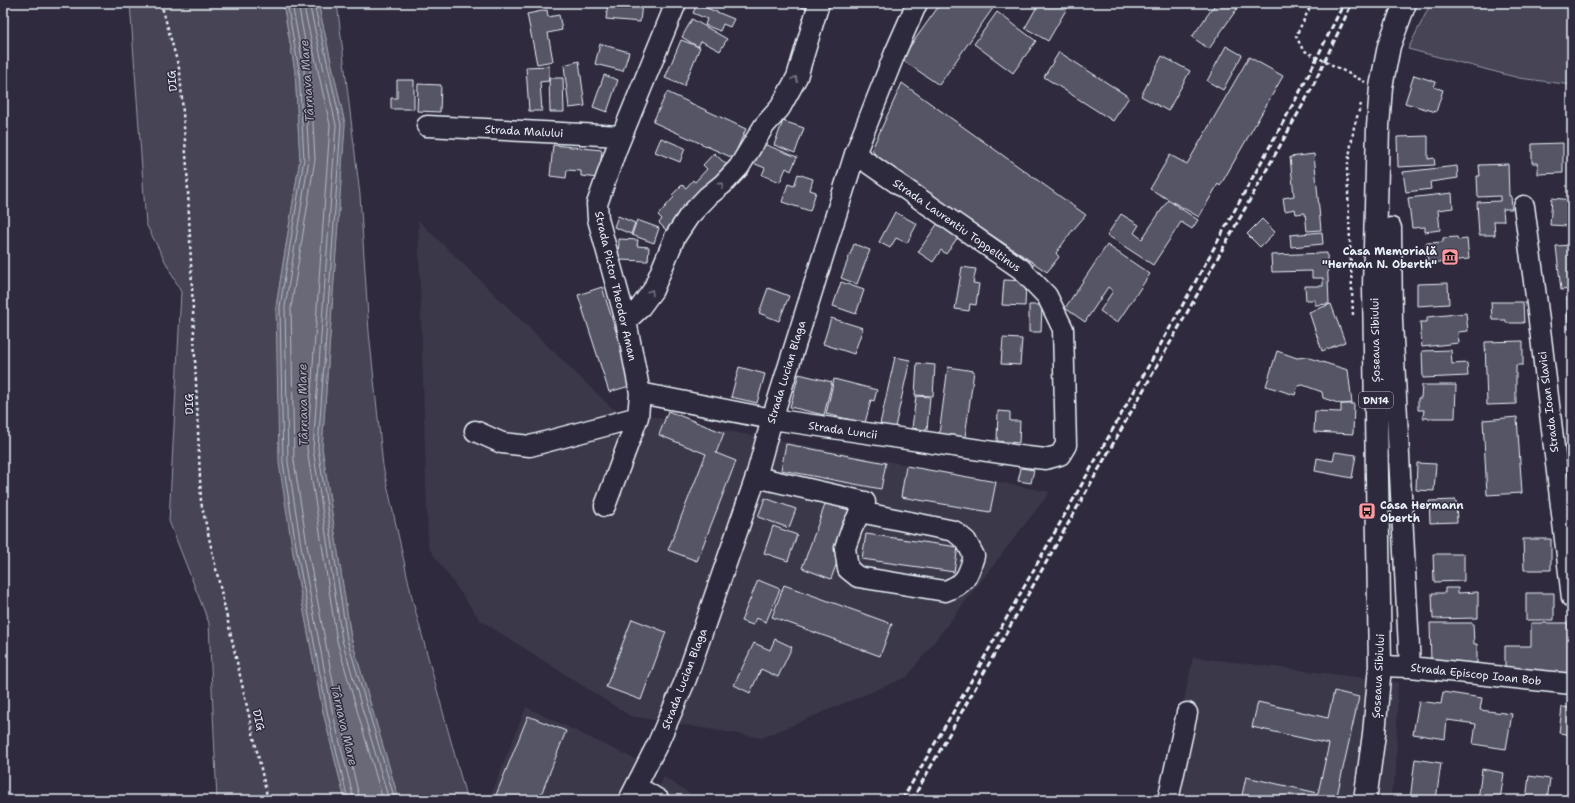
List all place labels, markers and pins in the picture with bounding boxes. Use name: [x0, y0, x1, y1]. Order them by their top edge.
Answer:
place label: Casa Memorială "Herman N. Oberth": [1322, 244, 1437, 272]
museum icon: Casa Memorială "Herman N. Oberth": [1440, 247, 1460, 267]
place label: Casa Hermann Oberth: [1380, 498, 1464, 526]
bus stop icon: Casa Hermann Oberth: [1357, 501, 1377, 521]

